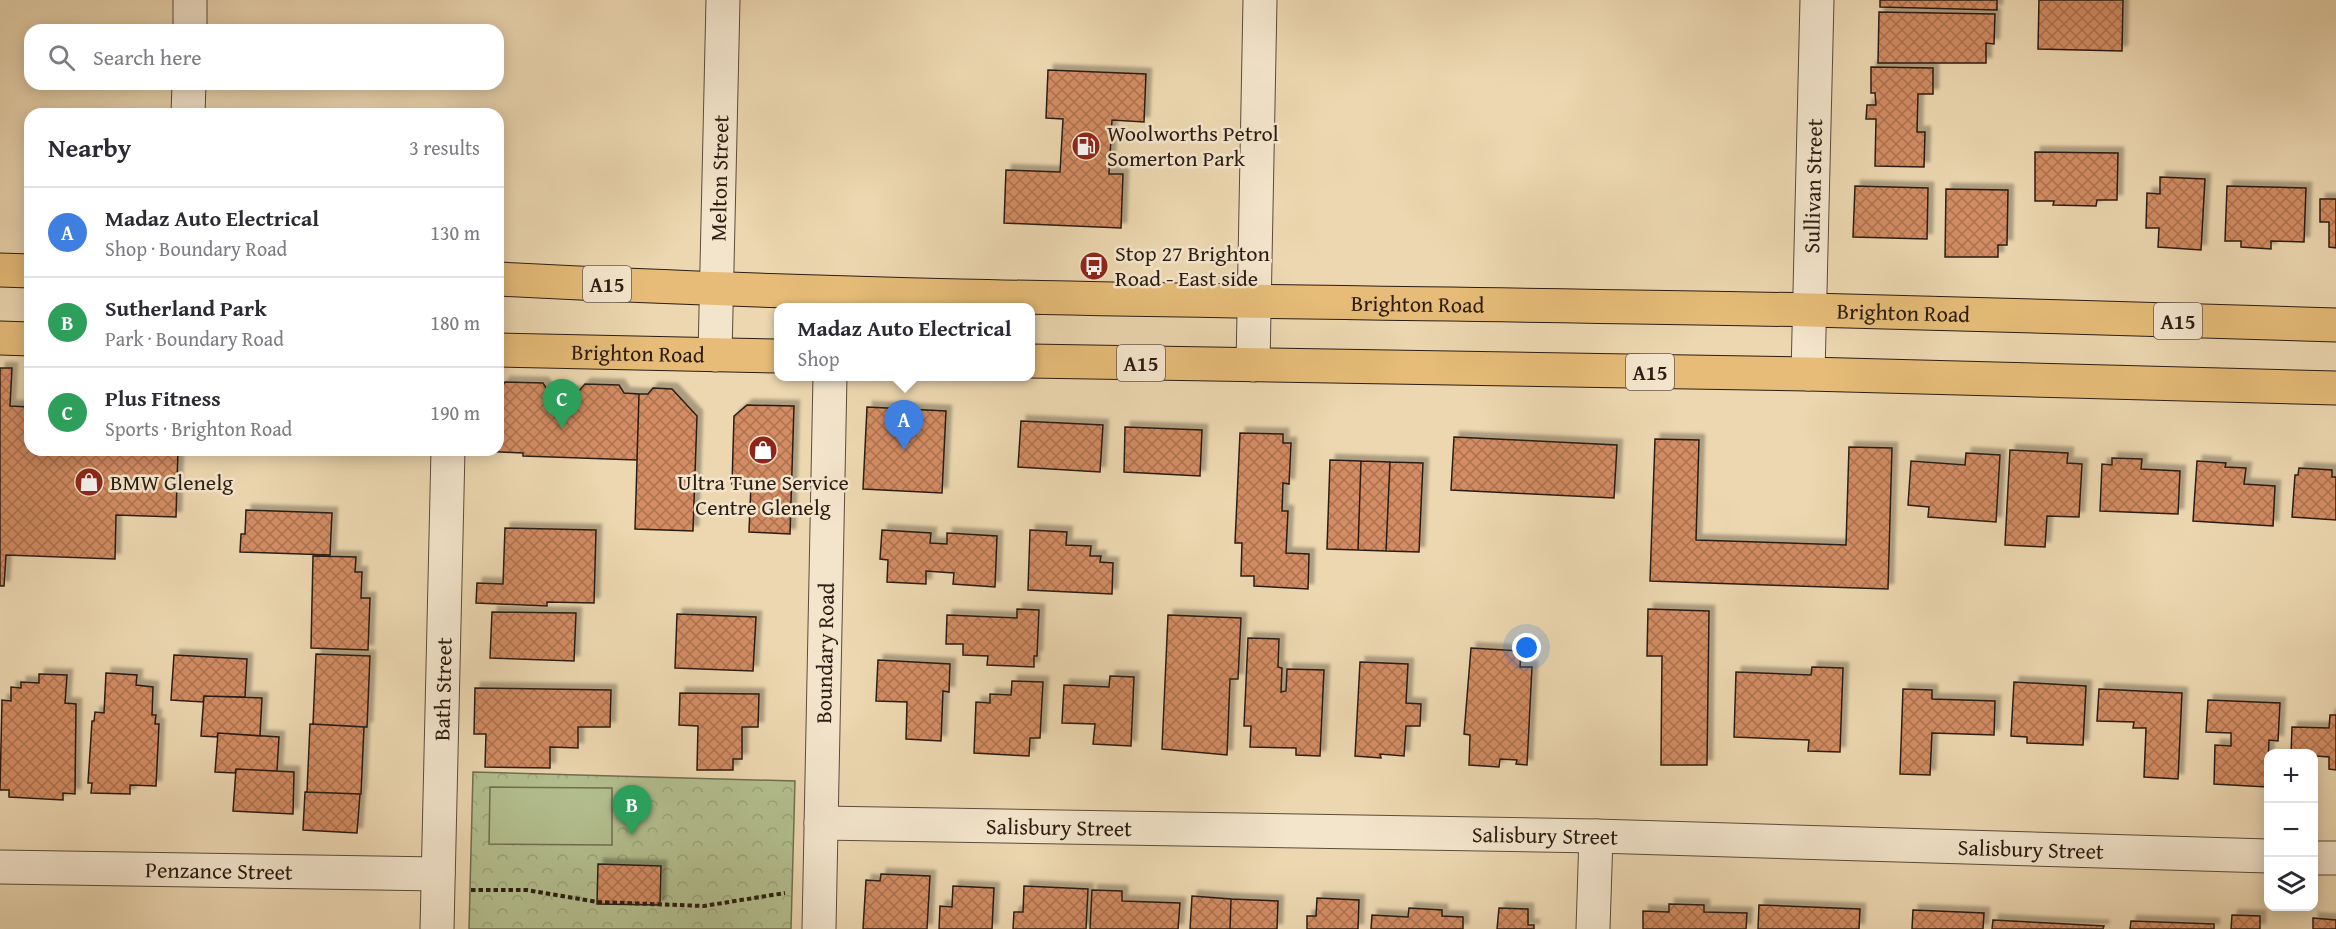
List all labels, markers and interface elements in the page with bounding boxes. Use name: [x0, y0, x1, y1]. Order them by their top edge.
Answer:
search box: [24, 24, 504, 90]
icon: search: [45, 41, 78, 74]
text: Search here: [93, 41, 202, 73]
street label: Melton Street: [702, 114, 736, 242]
place label: Woolworths Petrol Somerton Park: [1107, 117, 1279, 174]
street label: Sullivan Street: [1795, 118, 1830, 254]
text: Nearby: [48, 128, 131, 167]
fuel station icon: Woolworths Petrol Somerton Park: [1070, 130, 1102, 162]
text: 3 results: [409, 133, 480, 162]
text: Madaz Auto Electrical: [105, 202, 319, 234]
text: A: [61, 218, 74, 247]
text: 130 m: [430, 218, 480, 247]
text: Shop · Boundary Road: [105, 234, 287, 263]
place label: Stop 27 Brighton Road - East side: [1115, 237, 1270, 294]
bus stop icon: Stop 27 Brighton Road - East side: [1078, 250, 1110, 282]
road number: A15: [583, 266, 631, 302]
street label: Brighton Road: [1351, 287, 1485, 321]
text: Sutherland Park: [105, 292, 267, 324]
street label: Brighton Road: [1836, 295, 1971, 330]
popup: [774, 303, 1035, 381]
road number: A15: [2154, 303, 2202, 339]
text: B: [61, 308, 74, 337]
text: 180 m: [430, 308, 480, 337]
text: Madaz Auto Electrical: [797, 312, 1012, 344]
text: Park · Boundary Road: [105, 324, 284, 353]
street label: Brighton Road: [571, 336, 705, 370]
text: Shop: [797, 344, 839, 373]
road number: A15: [1117, 345, 1165, 381]
road number: A15: [1626, 354, 1674, 390]
pin: C: [542, 380, 582, 429]
text: Plus Fitness: [105, 382, 221, 414]
text: C: [62, 398, 73, 427]
text: 190 m: [430, 398, 480, 427]
pin: A: [884, 400, 924, 450]
text: Sports · Brighton Road: [105, 414, 292, 443]
shop icon: Ultra Tune Service Centre Glenelg: [747, 434, 779, 466]
shop icon: BMW Glenelg: [73, 466, 105, 498]
place label: BMW Glenelg: [110, 466, 233, 498]
place label: Ultra Tune Service Centre Glenelg: [677, 466, 849, 523]
street label: Boundary Road: [807, 582, 842, 724]
your location: [1512, 633, 1541, 662]
street label: Bath Street: [425, 637, 460, 741]
map controls: [2264, 749, 2318, 911]
button: +: [2264, 749, 2318, 803]
pin: B: [612, 786, 652, 835]
button: −: [2264, 803, 2318, 857]
street label: Salisbury Street: [986, 810, 1133, 844]
street label: Salisbury Street: [1472, 818, 1619, 853]
street label: Salisbury Street: [1957, 831, 2104, 867]
street label: Penzance Street: [145, 853, 293, 888]
button: layers: [2264, 857, 2318, 911]

